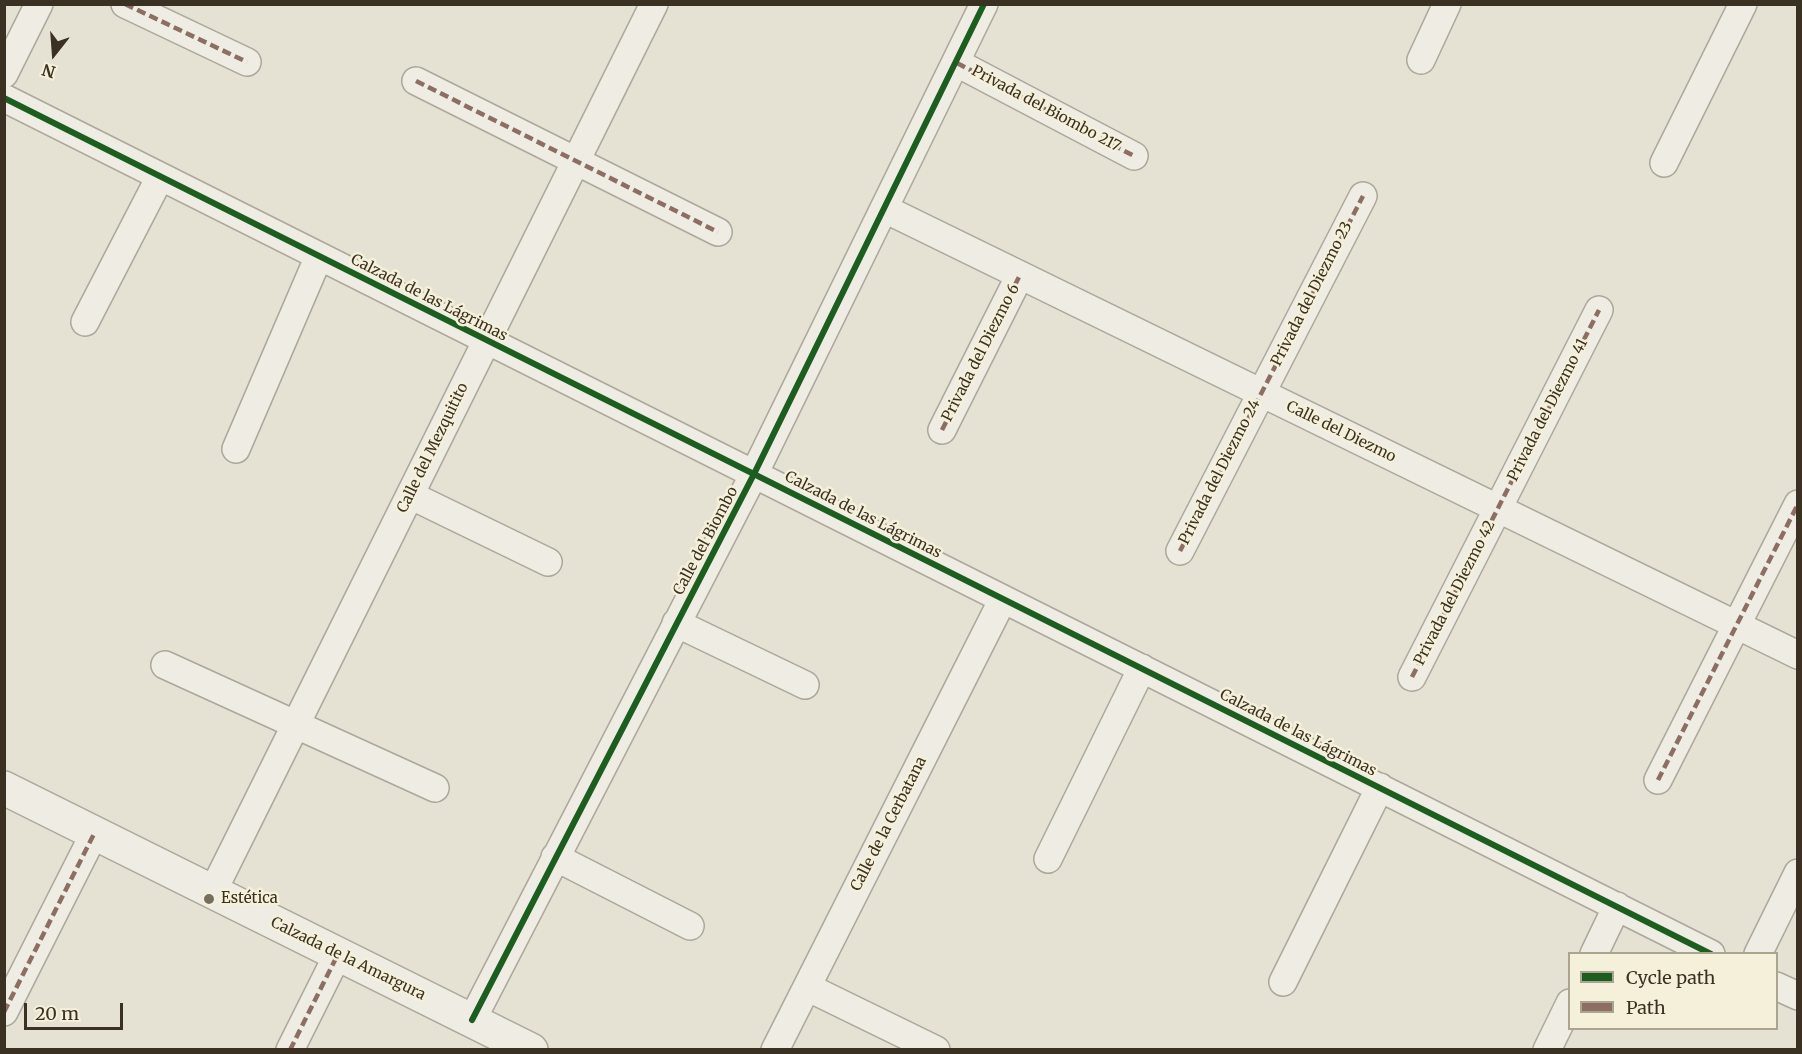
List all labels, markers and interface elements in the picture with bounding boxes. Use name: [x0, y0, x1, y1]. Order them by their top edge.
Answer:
north arrow: [24, 24, 84, 84]
text: N: [40, 60, 58, 83]
street label: Privada del Biombo 217: [968, 62, 1124, 156]
street label: Privada del Diezmo 23: [1268, 219, 1356, 369]
street label: Calzada de las Lágrimas: [348, 251, 510, 345]
street label: Privada del Diezmo 6: [938, 281, 1024, 425]
street label: Privada del Diezmo 41: [1504, 336, 1592, 484]
street label: Calle del Mezquitito: [394, 380, 472, 516]
street label: Privada del Diezmo 24: [1176, 396, 1264, 548]
street label: Calle del Diezmo: [1283, 398, 1399, 466]
street label: Calzada de las Lágrimas: [782, 468, 944, 562]
street label: Calle del Biombo: [670, 484, 742, 598]
street label: Privada del Diezmo 42: [1411, 518, 1499, 668]
street label: Calzada de las Lágrimas: [1217, 686, 1379, 780]
street label: Calle de la Cerbatana: [847, 754, 931, 894]
place label: Estética: [221, 890, 278, 908]
marker: Estética: [202, 892, 216, 906]
street label: Calzada de la Amargura: [268, 914, 428, 1004]
legend: [1568, 952, 1778, 1030]
text: Cycle path: [1626, 966, 1715, 989]
scale bar: [27, 991, 126, 1029]
text: Path: [1626, 996, 1666, 1019]
text: 20 m: [35, 1002, 79, 1025]

